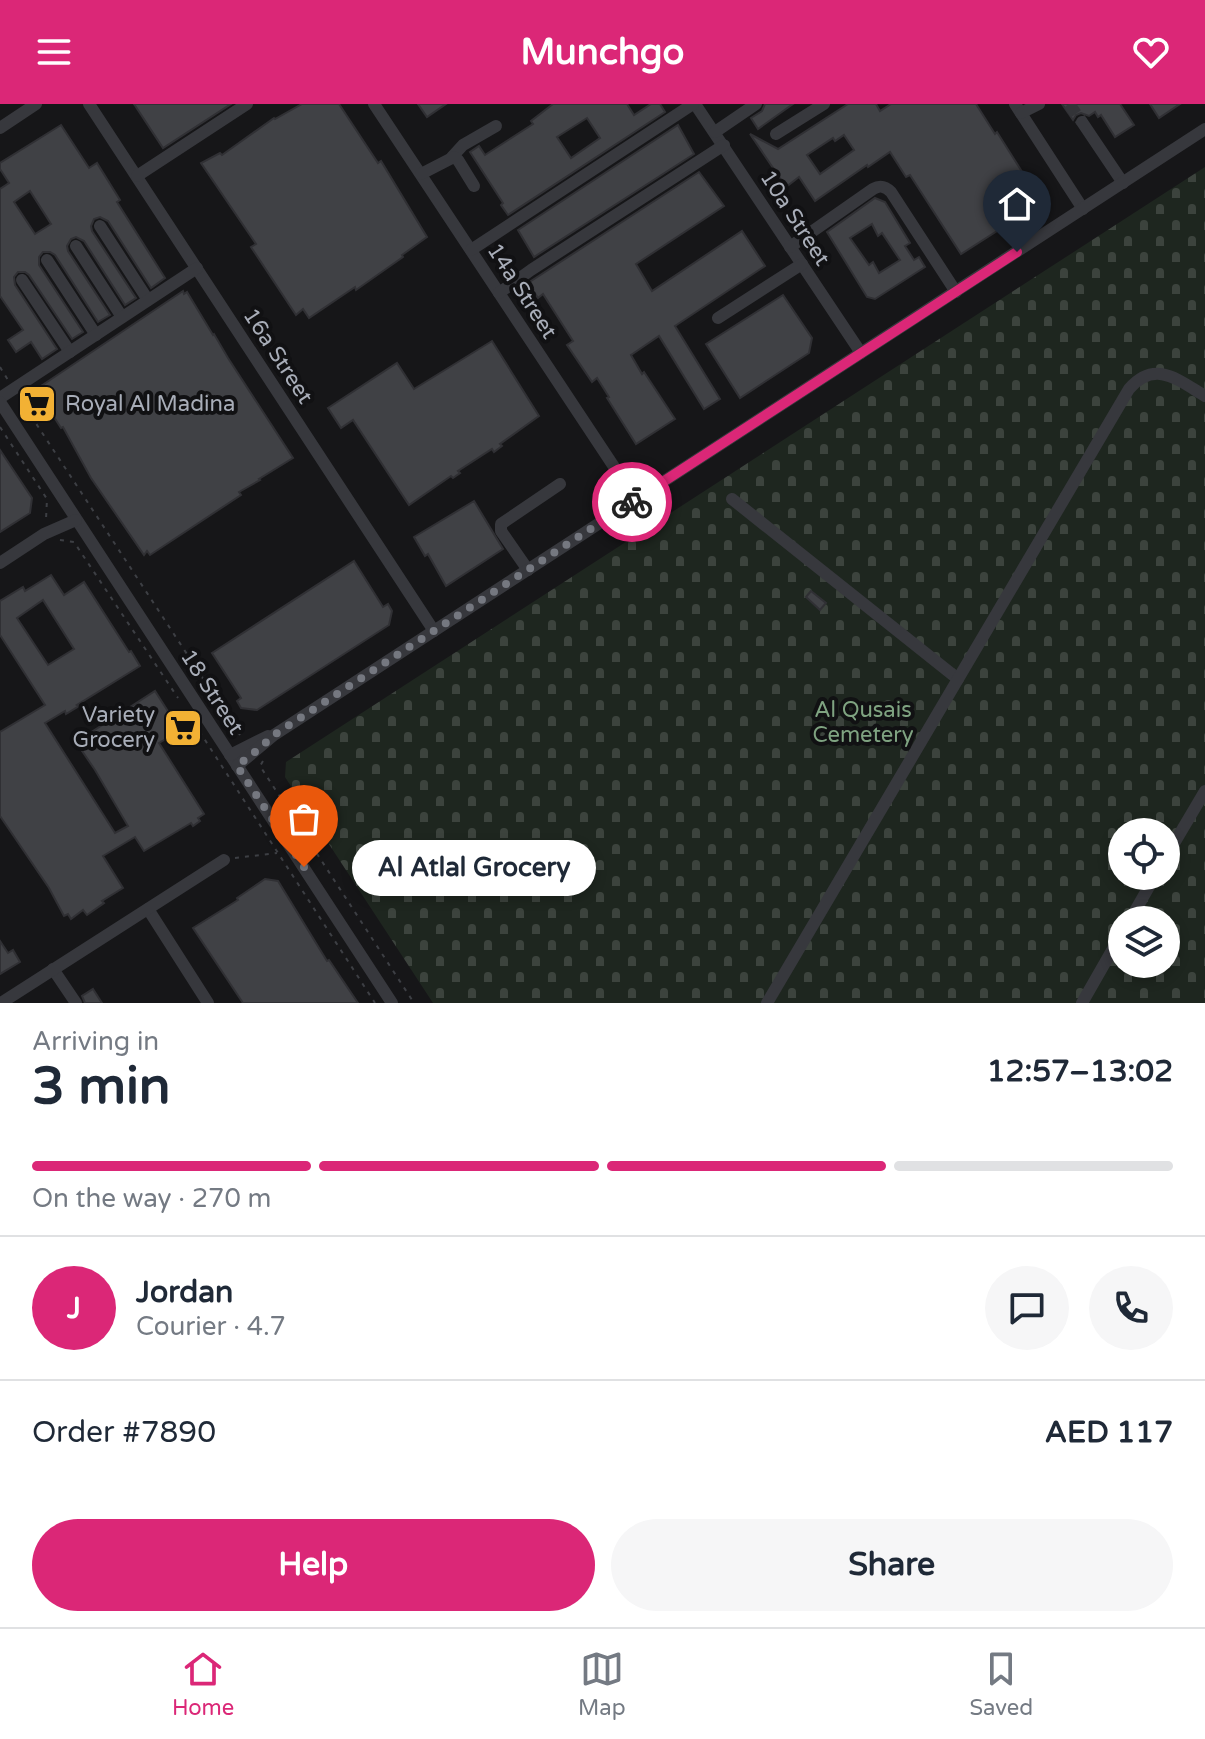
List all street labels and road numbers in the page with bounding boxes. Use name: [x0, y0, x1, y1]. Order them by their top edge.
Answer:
street label: 10a Street: [755, 165, 835, 271]
street label: 14a Street: [482, 238, 562, 344]
street label: 16a Street: [238, 303, 318, 409]
street label: 18 Street: [175, 645, 249, 739]

